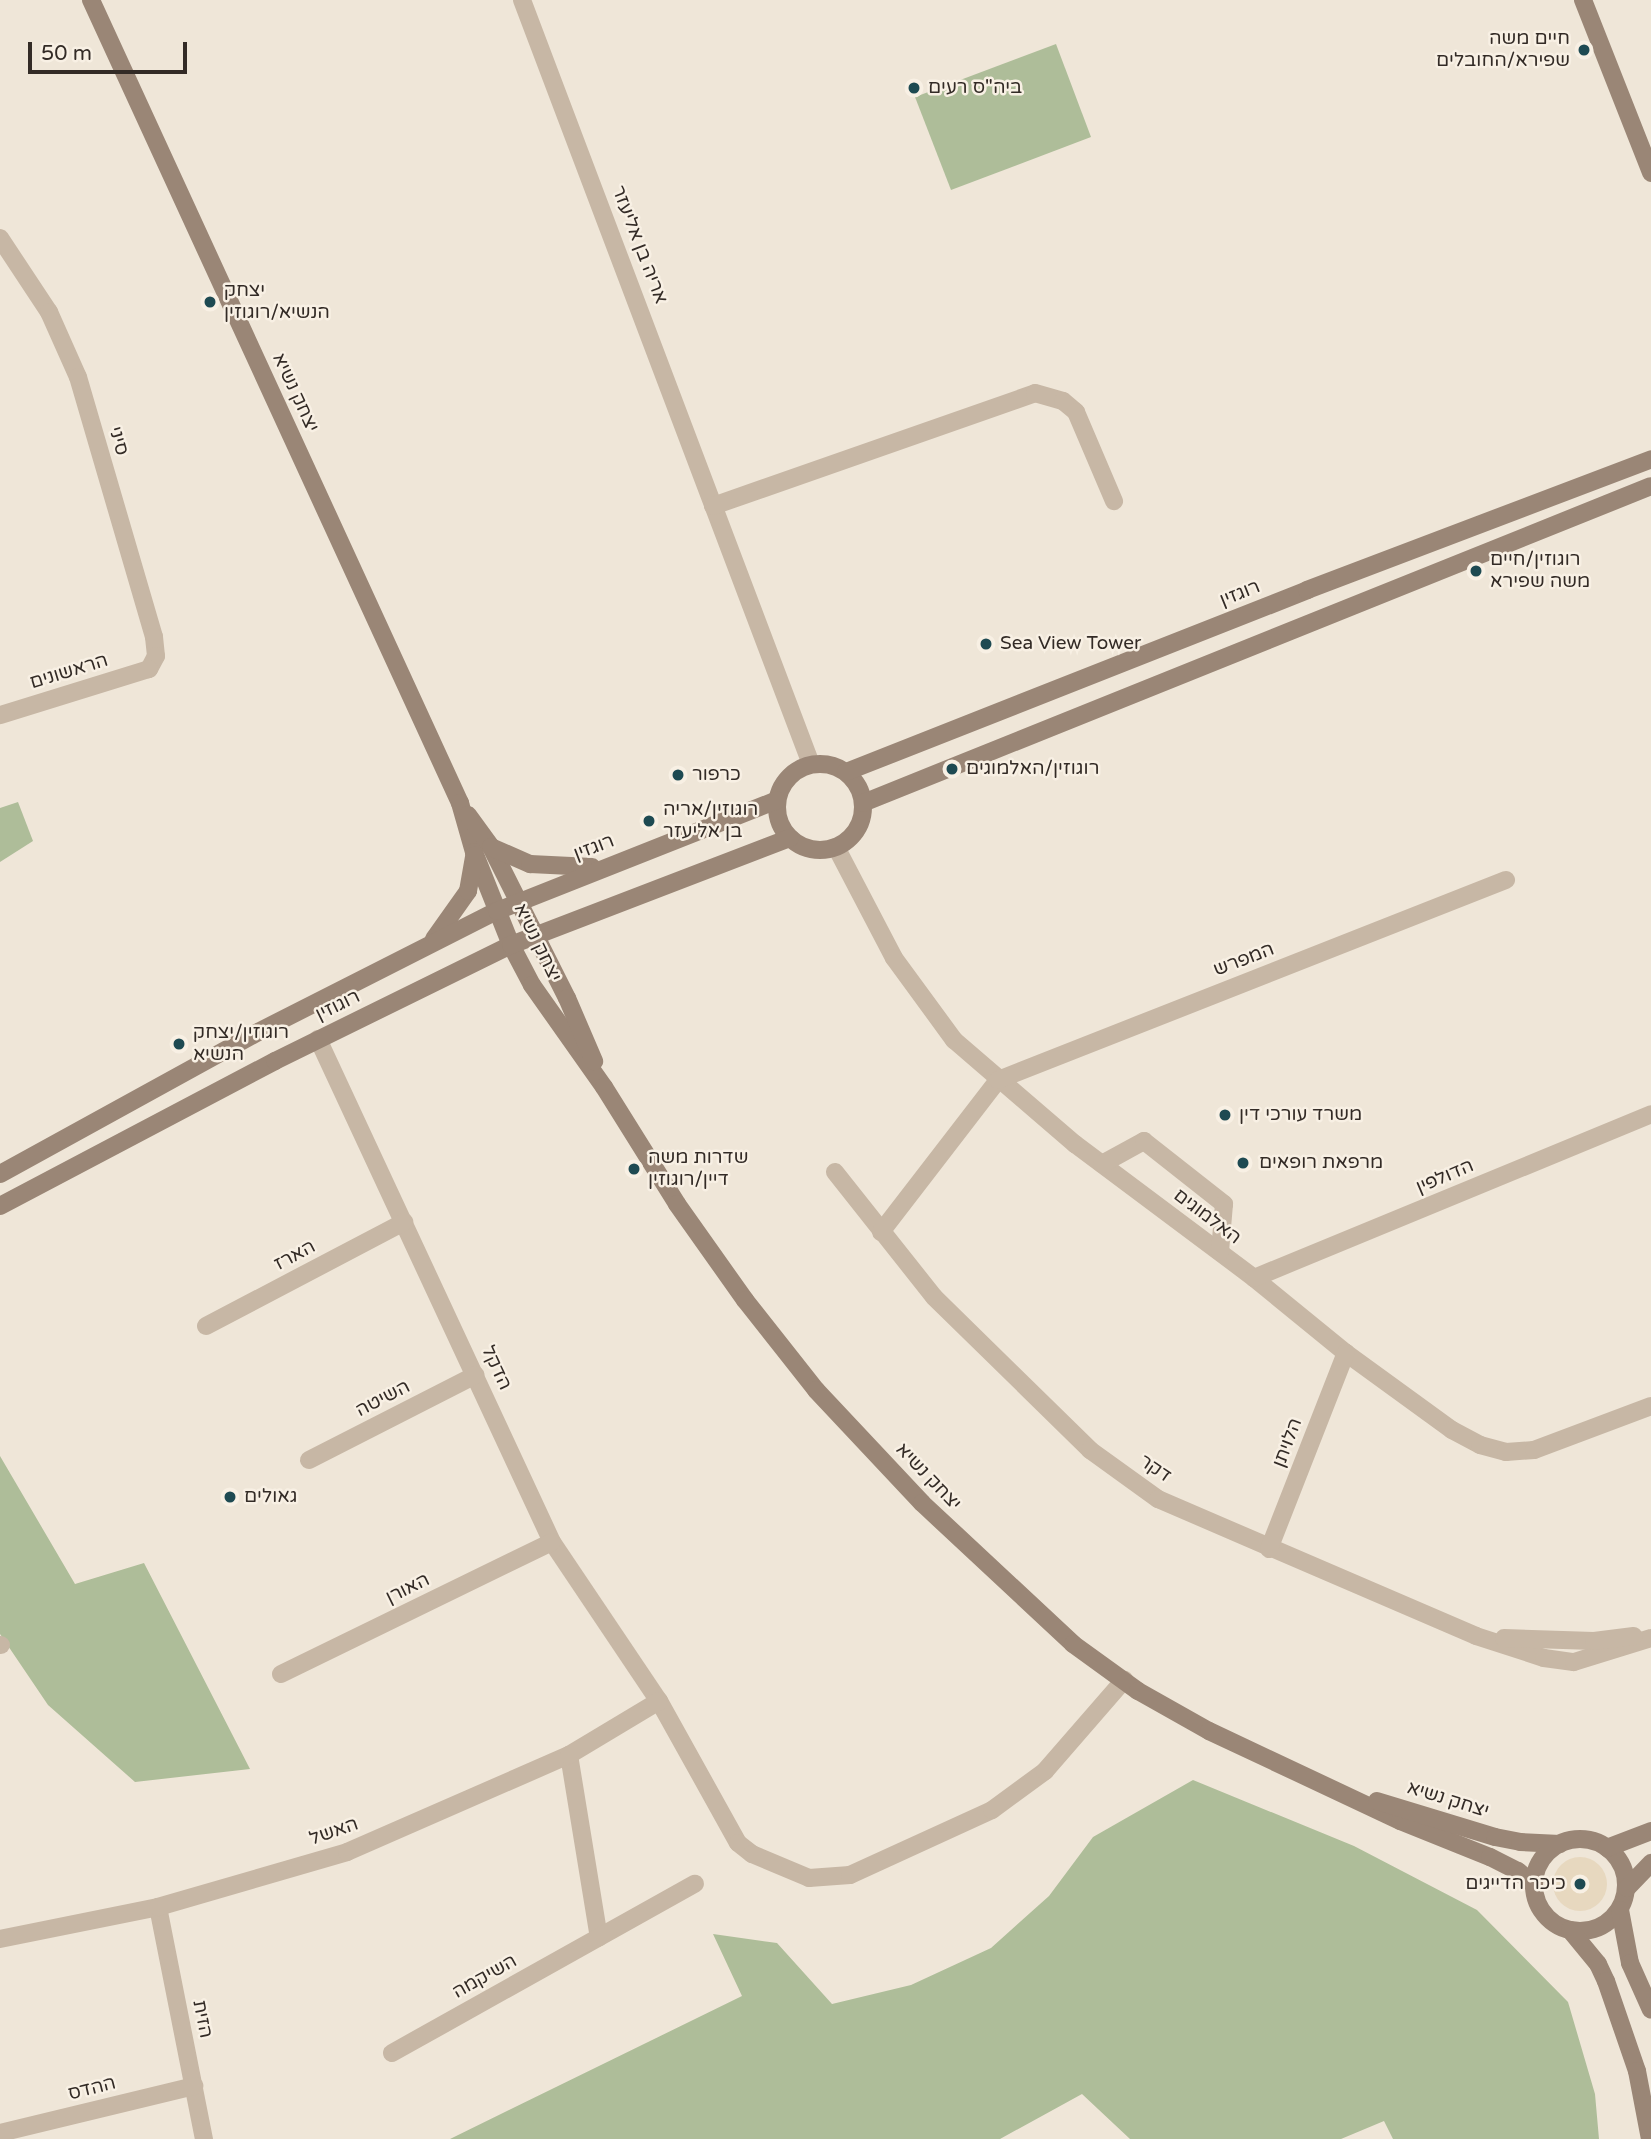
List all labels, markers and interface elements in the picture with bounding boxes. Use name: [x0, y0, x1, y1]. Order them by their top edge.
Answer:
scale bar: [32, 28, 191, 72]
place label: חיים משה שפירא/החובלים: [1436, 28, 1570, 72]
text: 50 m: [41, 41, 92, 66]
marker: חיים משה שפירא/החובלים: [1576, 42, 1592, 58]
place label: ביה"ס רעים: [928, 77, 1022, 99]
marker: ביה"ס רעים: [906, 80, 922, 96]
street label: אריה בן אליעזר: [606, 183, 672, 307]
place label: יצחק הנשיא/רוגוזין: [224, 280, 330, 324]
marker: יצחק הנשיא/רוגוזין: [202, 294, 218, 310]
street label: יצחק נשיא: [267, 350, 323, 436]
street label: סיני: [103, 424, 133, 458]
place label: רוגוזין/חיים משה שפירא: [1490, 549, 1590, 593]
marker: רוגוזין/חיים משה שפירא: [1468, 563, 1484, 579]
street label: רוגזין: [1217, 576, 1263, 612]
place label: Sea View Tower: [1000, 633, 1141, 655]
marker: Sea View Tower: [978, 636, 994, 652]
street label: הראשונים: [27, 649, 111, 695]
place label: רוגוזין/האלמוגים: [966, 758, 1099, 780]
marker: רוגוזין/האלמוגים: [944, 761, 960, 777]
place label: כרפור: [692, 764, 741, 786]
marker: כרפור: [670, 767, 686, 783]
place label: רוגוזין/אריה בן אליעזר: [663, 799, 758, 843]
marker: רוגוזין/אריה בן אליעזר: [641, 813, 657, 829]
street label: רוגזין: [571, 830, 617, 866]
street label: יצחק נשיא: [508, 900, 566, 986]
street label: המפרש: [1210, 938, 1278, 982]
street label: רוגוזין: [312, 986, 364, 1026]
place label: רוגוזין/יצחק הנשיא: [193, 1022, 289, 1066]
marker: רוגוזין/יצחק הנשיא: [171, 1036, 187, 1052]
place label: משרד עורכי דין: [1239, 1104, 1362, 1126]
marker: משרד עורכי דין: [1217, 1107, 1233, 1123]
place label: שדרות משה דיין/רוגוזין: [648, 1147, 749, 1191]
place label: מרפאת רופאים: [1259, 1152, 1383, 1174]
marker: מרפאת רופאים: [1233, 1153, 1253, 1173]
street label: הדולפין: [1413, 1155, 1477, 1199]
marker: שדרות משה דיין/רוגוזין: [626, 1161, 642, 1177]
street label: האלמוגים: [1169, 1184, 1245, 1250]
street label: הארז: [270, 1236, 320, 1276]
street label: הדקל: [476, 1342, 516, 1394]
street label: השיטה: [352, 1376, 414, 1422]
street label: הלויתן: [1268, 1415, 1308, 1471]
street label: יצחק נשיא: [890, 1439, 966, 1515]
street label: דקר: [1135, 1450, 1175, 1488]
place label: גאולים: [244, 1486, 298, 1508]
marker: גאולים: [222, 1489, 238, 1505]
street label: האורן: [382, 1569, 434, 1609]
street label: יצחק נשיא: [1404, 1777, 1492, 1823]
street label: האשל: [307, 1813, 361, 1851]
place label: כיכר הדייגים: [1465, 1873, 1566, 1895]
marker: כיכר הדייגים: [1572, 1876, 1588, 1892]
street label: השיקמה: [449, 1950, 521, 2004]
street label: הזית: [187, 1998, 217, 2040]
street label: ההדס: [66, 2072, 118, 2106]

